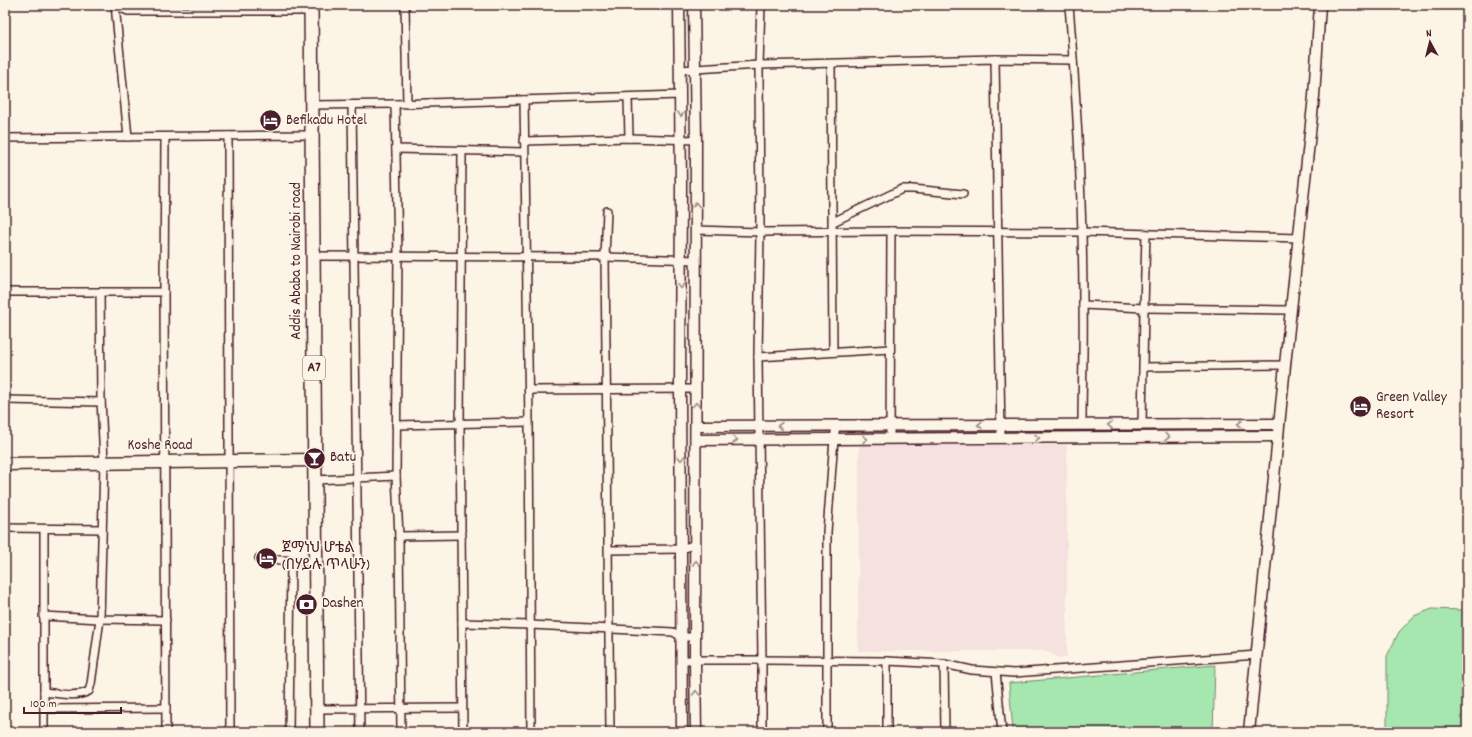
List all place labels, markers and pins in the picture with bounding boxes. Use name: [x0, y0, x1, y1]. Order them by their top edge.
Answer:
hotel icon: Befikadu Hotel: [258, 108, 284, 134]
place label: Befikadu Hotel: [286, 110, 367, 132]
place label: Green Valley Resort: [1376, 387, 1448, 426]
hotel icon: Green Valley Resort: [1347, 394, 1373, 420]
bar icon: Batu: [302, 445, 328, 471]
place label: Batu: [330, 447, 356, 469]
place label: ጀማነህ ሆቴል (በሃይሉ ጥላሁን): [282, 538, 370, 577]
hotel icon: ጀማነህ ሆቴል (በሃይሉ ጥላሁን): [253, 545, 279, 571]
bank icon: Dashen: [293, 591, 319, 617]
place label: Dashen: [322, 593, 364, 615]

